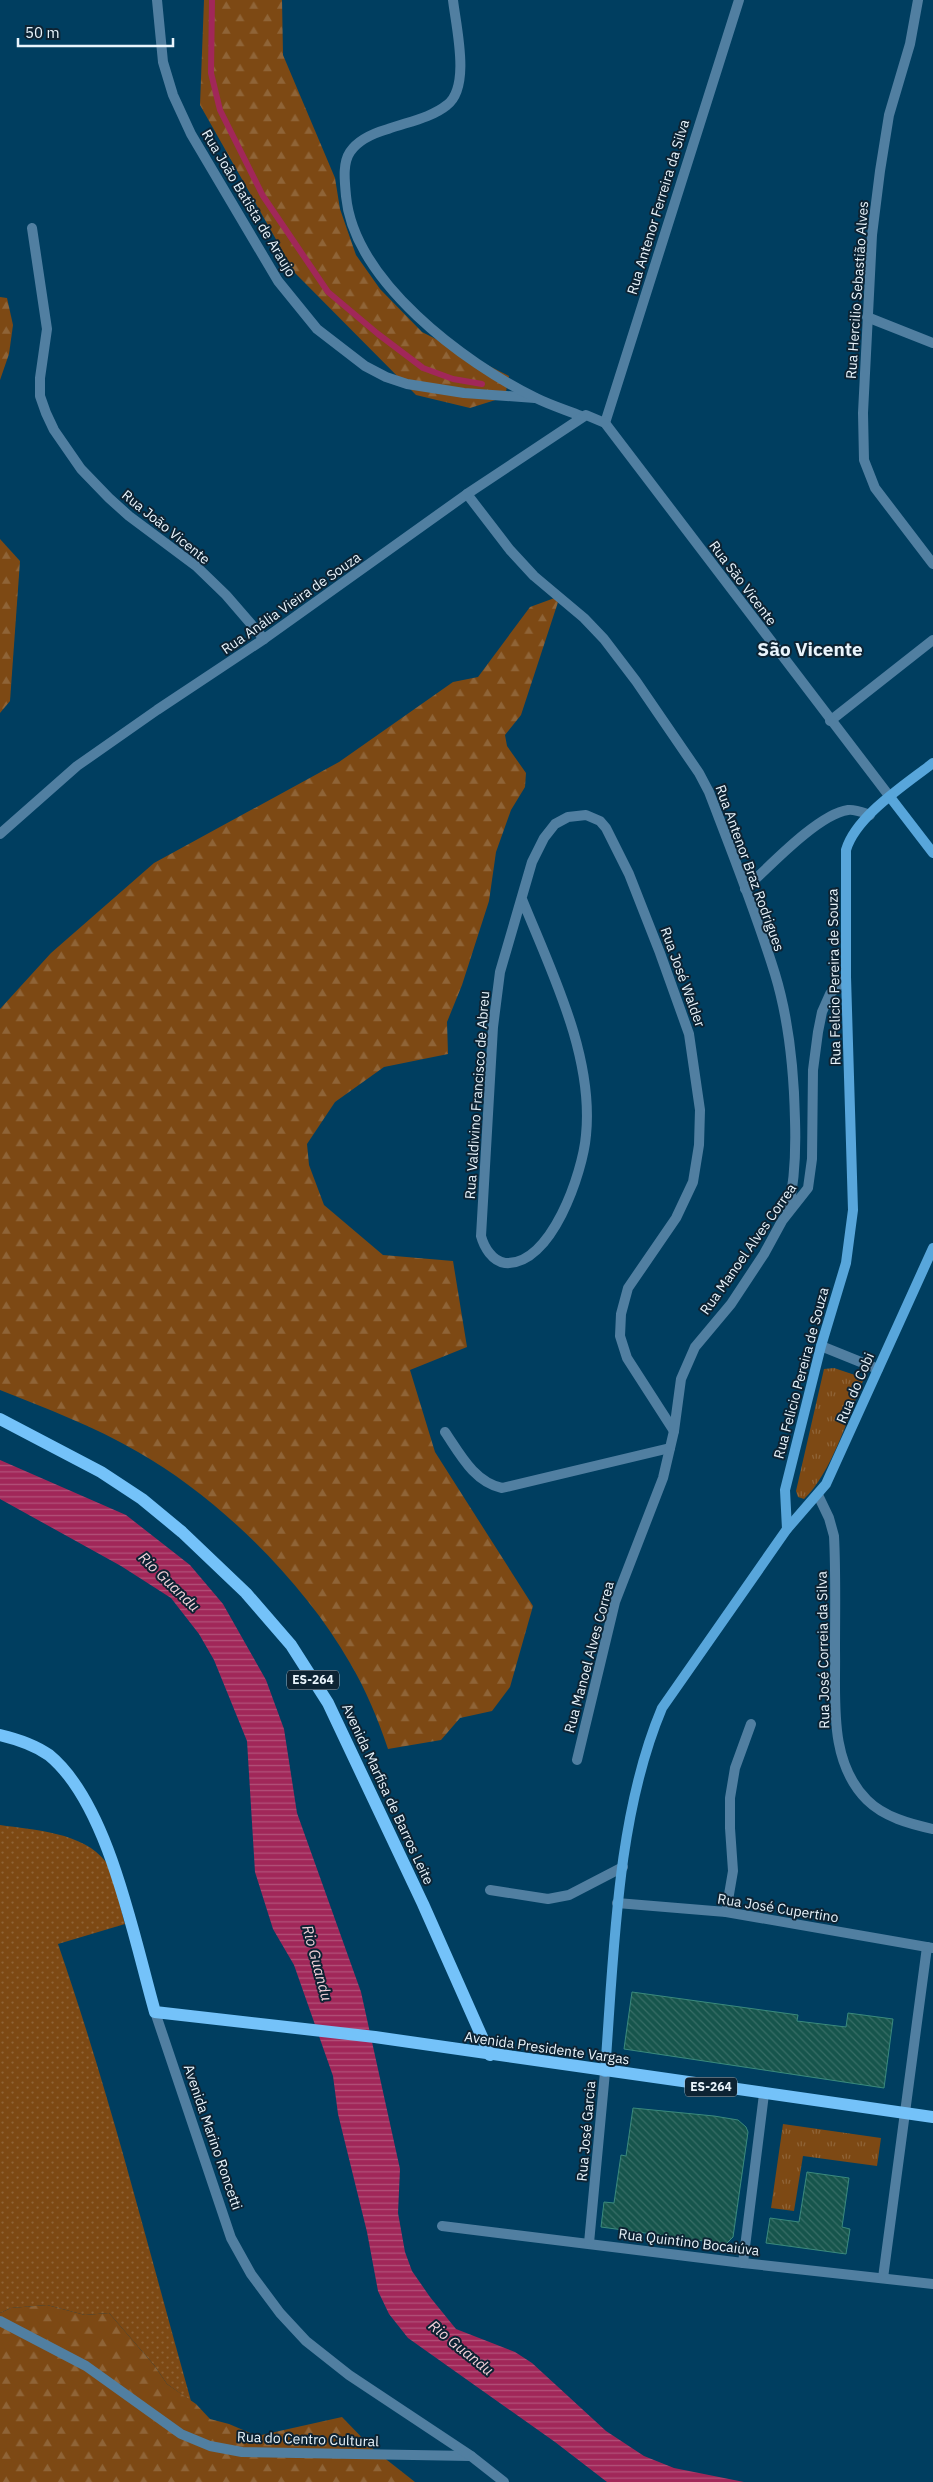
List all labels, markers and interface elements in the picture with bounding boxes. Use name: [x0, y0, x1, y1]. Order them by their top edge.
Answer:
scale bar: [18, 15, 172, 47]
text: 50 m: [25, 23, 60, 42]
street label: Rua Antenor Ferreira da Silva: [623, 117, 693, 297]
street label: Rua João Batista de Araujo: [198, 126, 300, 280]
street label: Rua Hercilio Sebastião Alves: [842, 200, 872, 380]
street label: Rua João Vicente: [118, 486, 214, 568]
street label: Rua São Vicente: [705, 537, 781, 629]
street label: Rua Anália Vieira de Souza: [218, 548, 365, 658]
district label: São Vicente: [757, 637, 863, 661]
street label: Rua Antenor Braz Rodrigues: [711, 782, 789, 954]
street label: Rua Felicio Pereira de Souza: [823, 888, 845, 1066]
street label: Rua José Walder: [657, 925, 709, 1029]
street label: Rua Valdivino Francisco de Abreu: [461, 990, 493, 1200]
street label: Rua Manoel Alves Correa: [696, 1179, 800, 1318]
street label: Rua Felicio Pereira de Souza: [769, 1285, 833, 1461]
street label: Rua do Cobi: [832, 1350, 878, 1426]
water label: Rio Guandu: [135, 1548, 204, 1616]
street label: Rua José Correia da Silva: [813, 1571, 833, 1729]
street label: Rua Manoel Alves Correa: [560, 1579, 618, 1735]
road number: ES-264: [287, 1670, 339, 1690]
street label: Avenida Marfisa de Barros Leite: [338, 1701, 438, 1888]
street label: Rua José Cupertino: [716, 1890, 840, 1926]
water label: Rio Guandu: [298, 1923, 337, 2003]
street label: Avenida Presidente Vargas: [463, 2027, 631, 2069]
street label: Avenida Marino Roncetti: [180, 2062, 246, 2212]
road number: ES-264: [685, 2078, 737, 2096]
street label: Rua José Garcia: [573, 2080, 599, 2182]
street label: Rua Quintino Bocaiúva: [618, 2224, 761, 2260]
water label: Rio Guandu: [425, 2316, 498, 2379]
street label: Rua do Centro Cultural: [237, 2428, 379, 2450]

